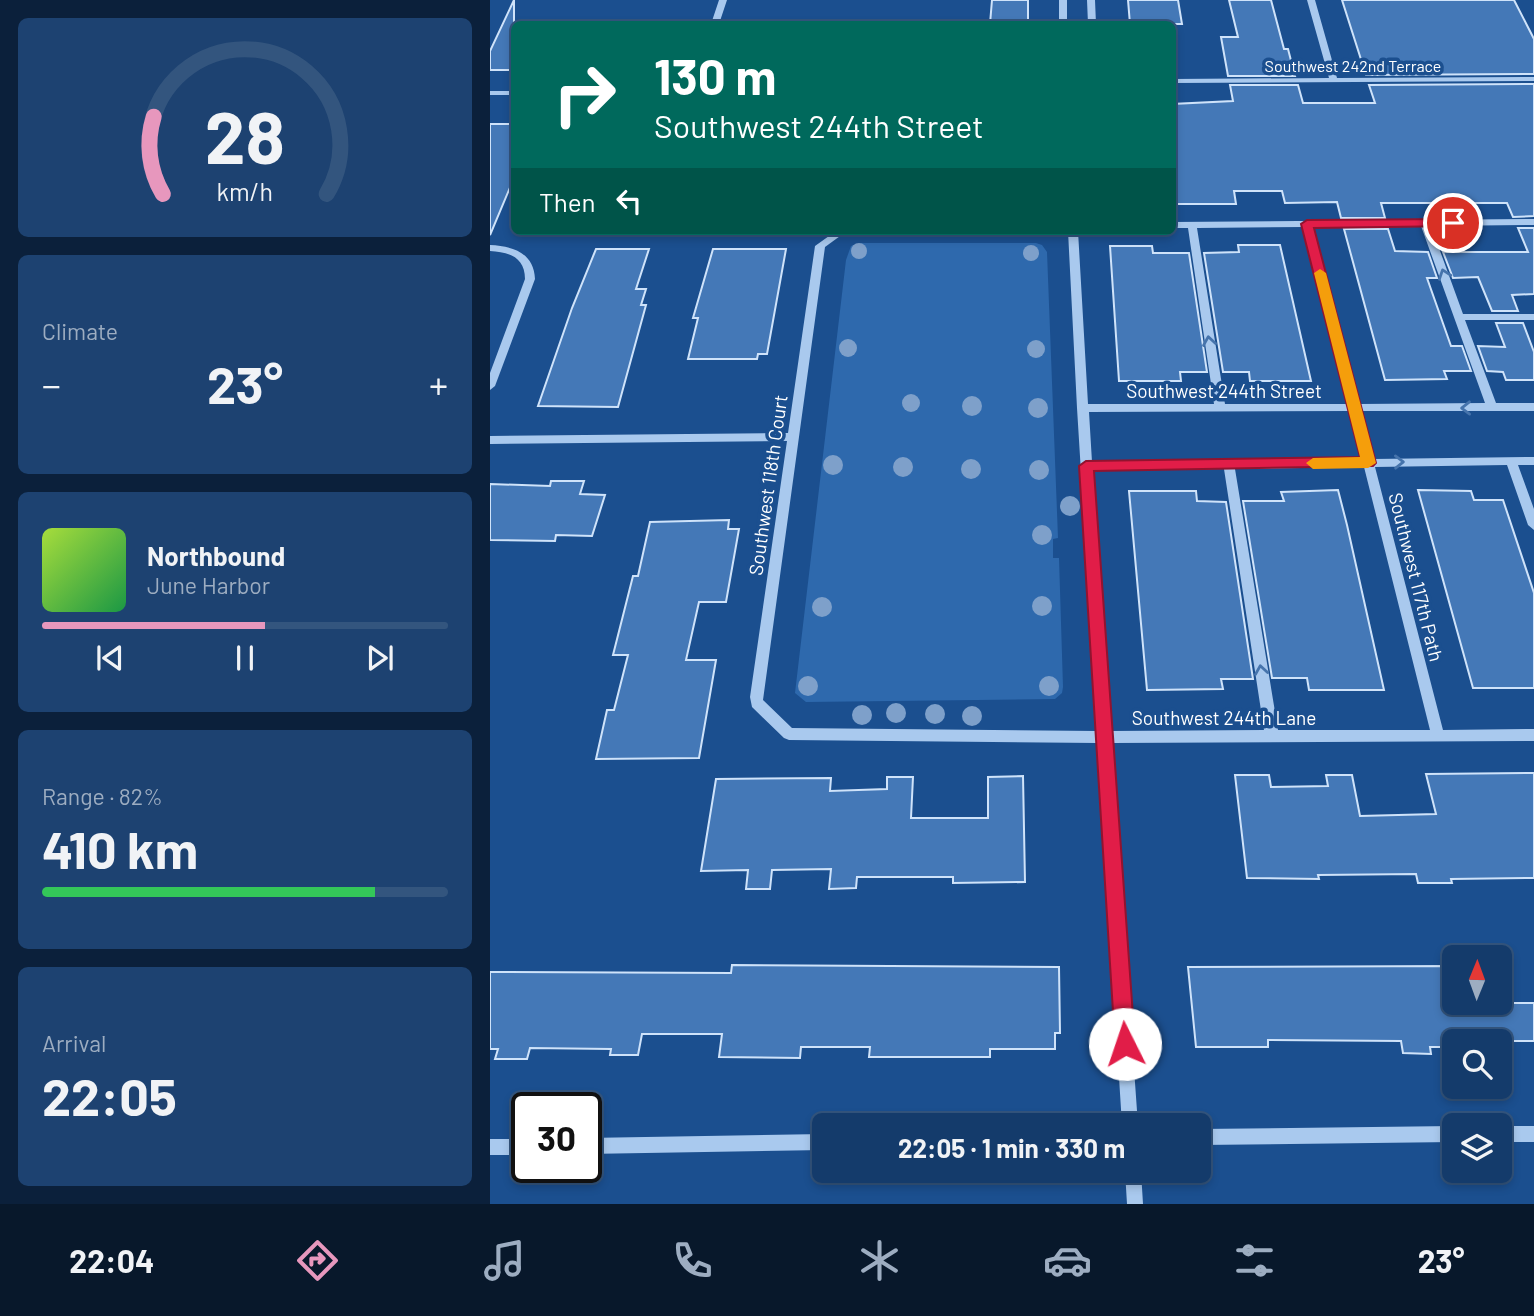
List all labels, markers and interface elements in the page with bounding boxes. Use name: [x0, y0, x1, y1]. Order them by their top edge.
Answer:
text: 130 m: [654, 46, 776, 105]
icon: right: [539, 49, 630, 140]
street label: Southwest 242nd Terrace: [1265, 56, 1441, 75]
text: 28: [205, 91, 285, 179]
text: Southwest 244th Street: [654, 106, 984, 144]
text: km/h: [217, 175, 273, 205]
icon: left: [610, 182, 648, 220]
text: Then: [539, 186, 596, 217]
pin: [1423, 193, 1483, 253]
icon: arrive: [1434, 204, 1472, 242]
one-way arrow: [1438, 269, 1452, 281]
text: Climate: [42, 317, 118, 345]
one-way arrow: [1202, 335, 1217, 347]
text: 23°: [207, 352, 283, 414]
text: −: [42, 361, 61, 407]
text: +: [429, 361, 448, 407]
street label: Southwest 244th Street: [1126, 379, 1322, 402]
street label: Southwest 118th Court: [743, 393, 792, 577]
one-way arrow: [1460, 400, 1471, 416]
one-way arrow: [1394, 454, 1405, 470]
street label: Southwest 117th Path: [1384, 490, 1449, 664]
text: Northbound: [147, 540, 285, 571]
text: June Harbor: [147, 571, 270, 599]
icon: previous: [91, 639, 129, 677]
icon: pause: [226, 639, 264, 677]
icon: next: [361, 639, 399, 677]
one-way arrow: [1254, 664, 1269, 676]
street label: Southwest 244th Lane: [1132, 706, 1316, 729]
text: Range · 82%: [42, 782, 163, 810]
text: 410 km: [42, 817, 198, 879]
north arrow: [1442, 945, 1512, 1015]
map controls: [1442, 945, 1512, 1183]
position arrow: [1088, 1007, 1162, 1081]
text: Arrival: [42, 1029, 106, 1057]
button: search: [1442, 1029, 1512, 1099]
text: 22:05: [42, 1064, 177, 1126]
speed limit sign: 30: [511, 1092, 602, 1183]
button: layers: [1442, 1113, 1512, 1183]
text: 22:05 · 1 min · 330 m: [898, 1132, 1125, 1163]
icon: directions: [293, 1236, 342, 1285]
icon: music: [480, 1236, 529, 1285]
icon: phone: [668, 1236, 717, 1285]
icon: climate: [855, 1236, 904, 1285]
icon: car: [1043, 1236, 1092, 1285]
icon: filters: [1230, 1236, 1279, 1285]
text: 22:04: [69, 1241, 154, 1279]
text: 23°: [1418, 1241, 1465, 1279]

